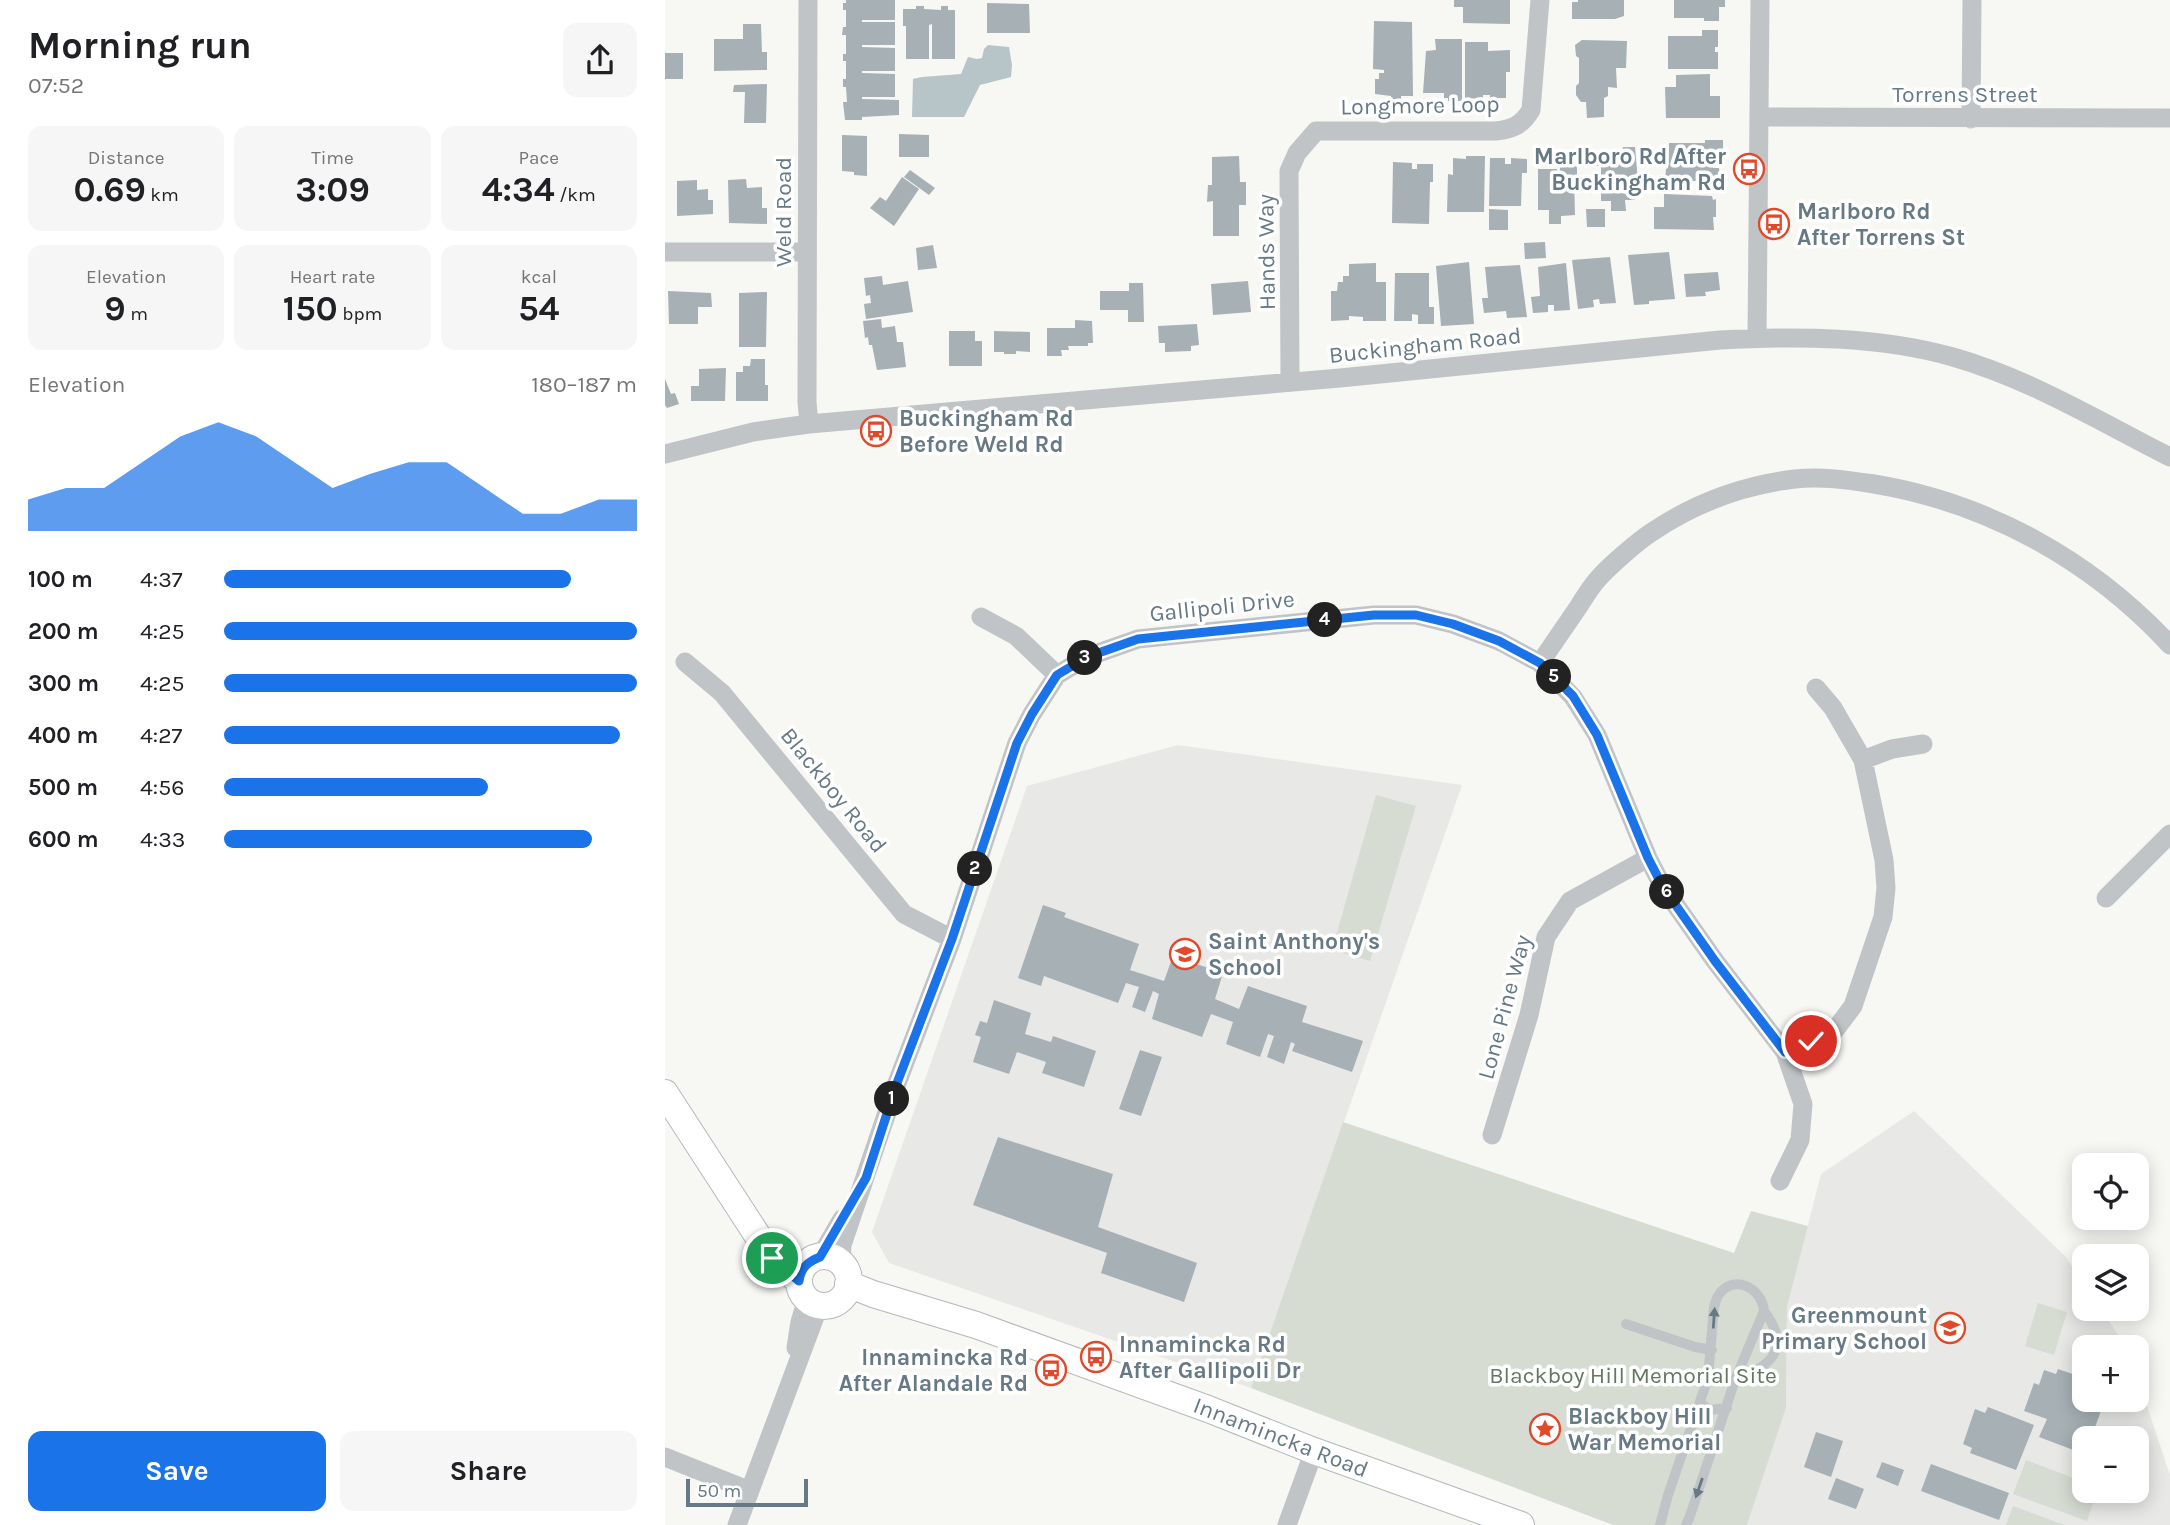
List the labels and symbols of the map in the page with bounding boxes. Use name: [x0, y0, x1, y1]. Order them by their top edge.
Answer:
street label: Torrens Street: [1892, 81, 2038, 108]
street label: Longmore Loop: [1340, 91, 1500, 120]
place label: Marlboro Rd After Buckingham Rd: [1534, 143, 1726, 196]
bus stop icon: Marlboro Rd After Buckingham Rd: [1732, 152, 1766, 186]
street label: Weld Road: [770, 157, 797, 267]
street label: Hands Way: [1252, 193, 1281, 310]
place label: Marlboro Rd After Torrens St: [1797, 198, 1965, 251]
bus stop icon: Marlboro Rd After Torrens St: [1757, 207, 1791, 241]
street label: Buckingham Road: [1328, 322, 1523, 369]
place label: Buckingham Rd Before Weld Rd: [899, 405, 1074, 458]
bus stop icon: Buckingham Rd Before Weld Rd: [859, 414, 893, 448]
street label: Gallipoli Drive: [1148, 585, 1296, 628]
pin: 4: [1307, 602, 1343, 638]
pin: 3: [1067, 640, 1103, 676]
pin: 5: [1537, 660, 1571, 694]
street label: Blackboy Road: [775, 722, 892, 858]
pin: 2: [957, 852, 993, 886]
pin: 6: [1649, 874, 1685, 910]
place label: Saint Anthony's School: [1208, 928, 1380, 981]
street label: Lone Pine Way: [1472, 932, 1537, 1082]
school or university icon: Saint Anthony's School: [1168, 937, 1202, 971]
pin: [1781, 1011, 1841, 1071]
pin: 1: [875, 1082, 909, 1116]
pin: [742, 1228, 802, 1288]
place label: Greenmount Primary School: [1761, 1302, 1927, 1355]
one-way arrow: [1709, 1307, 1720, 1329]
school or university icon: Greenmount Primary School: [1933, 1311, 1967, 1345]
place label: Innamincka Rd After Gallipoli Dr: [1119, 1331, 1300, 1384]
bus stop icon: Innamincka Rd After Gallipoli Dr: [1079, 1340, 1113, 1374]
place label: Innamincka Rd After Alandale Rd: [839, 1344, 1028, 1397]
bus stop icon: Innamincka Rd After Alandale Rd: [1034, 1353, 1068, 1387]
park label: Blackboy Hill Memorial Site: [1489, 1362, 1777, 1389]
street label: Innamincka Road: [1190, 1392, 1372, 1483]
place label: Blackboy Hill War Memorial: [1568, 1403, 1721, 1456]
place icon: Blackboy Hill War Memorial: [1528, 1412, 1562, 1446]
scale bar: [686, 1476, 809, 1508]
one-way arrow: [1694, 1478, 1704, 1499]

